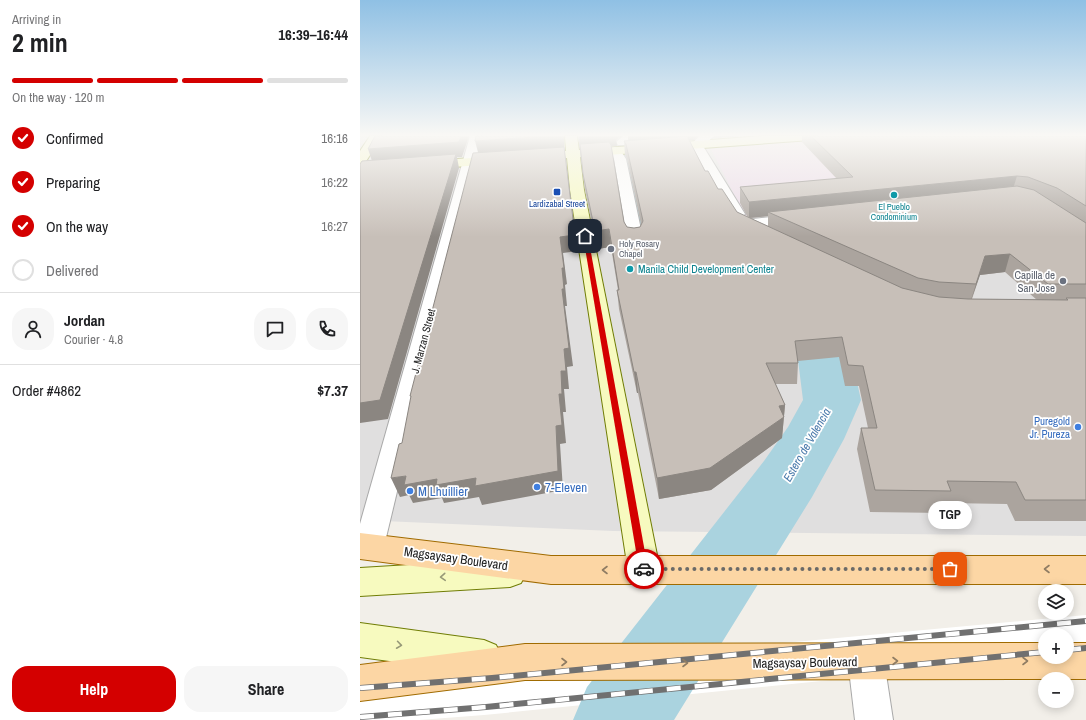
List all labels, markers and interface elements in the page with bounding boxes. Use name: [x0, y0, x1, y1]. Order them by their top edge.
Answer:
text: Arriving in: [12, 11, 61, 28]
text: 16:39–16:44: [278, 24, 348, 45]
text: 2 min: [12, 25, 68, 60]
text: On the way · 120 m: [12, 89, 104, 106]
icon: check: [12, 127, 34, 149]
text: Confirmed: [46, 128, 103, 149]
text: 16:16: [321, 130, 348, 147]
icon: check: [12, 171, 34, 193]
text: Preparing: [46, 172, 100, 193]
text: 16:22: [321, 174, 348, 191]
marker: Lardizabal Street: [552, 187, 562, 197]
marker: El Pueblo Condominium: [889, 190, 899, 200]
place label: Lardizabal Street: [529, 198, 585, 210]
place label: El Pueblo Condominium: [871, 201, 917, 223]
icon: check: [12, 215, 34, 237]
text: On the way: [46, 216, 108, 237]
text: 16:27: [321, 218, 348, 235]
pin: [568, 219, 602, 253]
icon: home: [574, 225, 596, 247]
place label: Holy Rosary Chapel: [619, 238, 659, 260]
marker: Holy Rosary Chapel: [606, 244, 616, 254]
text: Delivered: [46, 260, 99, 281]
place label: Manila Child Development Center: [638, 262, 774, 276]
marker: Manila Child Development Center: [625, 264, 635, 274]
place label: Capilla de San Jose: [1014, 268, 1055, 295]
marker: Capilla de San Jose: [1058, 276, 1068, 286]
street label: J. Marzan Street: [408, 307, 438, 375]
button: person: [12, 308, 54, 350]
button: chat: [254, 308, 296, 350]
button: phone: [306, 308, 348, 350]
text: Jordan: [64, 310, 105, 331]
text: Courier · 4.8: [64, 331, 123, 348]
text: Order #4862: [12, 380, 81, 401]
text: $7.37: [317, 380, 348, 401]
water label: Estero de Valencia: [780, 405, 835, 485]
place label: Puregold Jr. Pureza: [1029, 414, 1070, 441]
marker: Puregold Jr. Pureza: [1073, 422, 1083, 432]
place label: 7-Eleven: [545, 479, 587, 496]
marker: 7-Eleven: [532, 482, 542, 492]
place label: M Lhuillier: [418, 483, 468, 500]
marker: M Lhuillier: [405, 486, 415, 496]
callout: TGP: [928, 501, 972, 529]
text: TGP: [939, 506, 961, 523]
street label: Magsaysay Boulevard: [403, 543, 509, 574]
courier: [624, 549, 664, 589]
pin: [933, 552, 967, 586]
icon: car: [633, 558, 655, 580]
icon: bag: [939, 558, 961, 580]
one-way arrow: [1044, 565, 1050, 573]
one-way arrow: [602, 566, 608, 574]
one-way arrow: [439, 573, 446, 582]
map controls: [1038, 584, 1074, 708]
button: layers: [1038, 584, 1074, 620]
button: +: [1038, 628, 1074, 664]
one-way arrow: [396, 641, 402, 650]
street label: Magsaysay Boulevard: [752, 653, 858, 672]
one-way arrow: [892, 657, 898, 665]
one-way arrow: [1022, 657, 1028, 665]
one-way arrow: [561, 658, 567, 666]
one-way arrow: [682, 659, 688, 667]
button: Help: [12, 666, 176, 712]
button: Share: [184, 666, 348, 712]
button: −: [1038, 672, 1074, 708]

